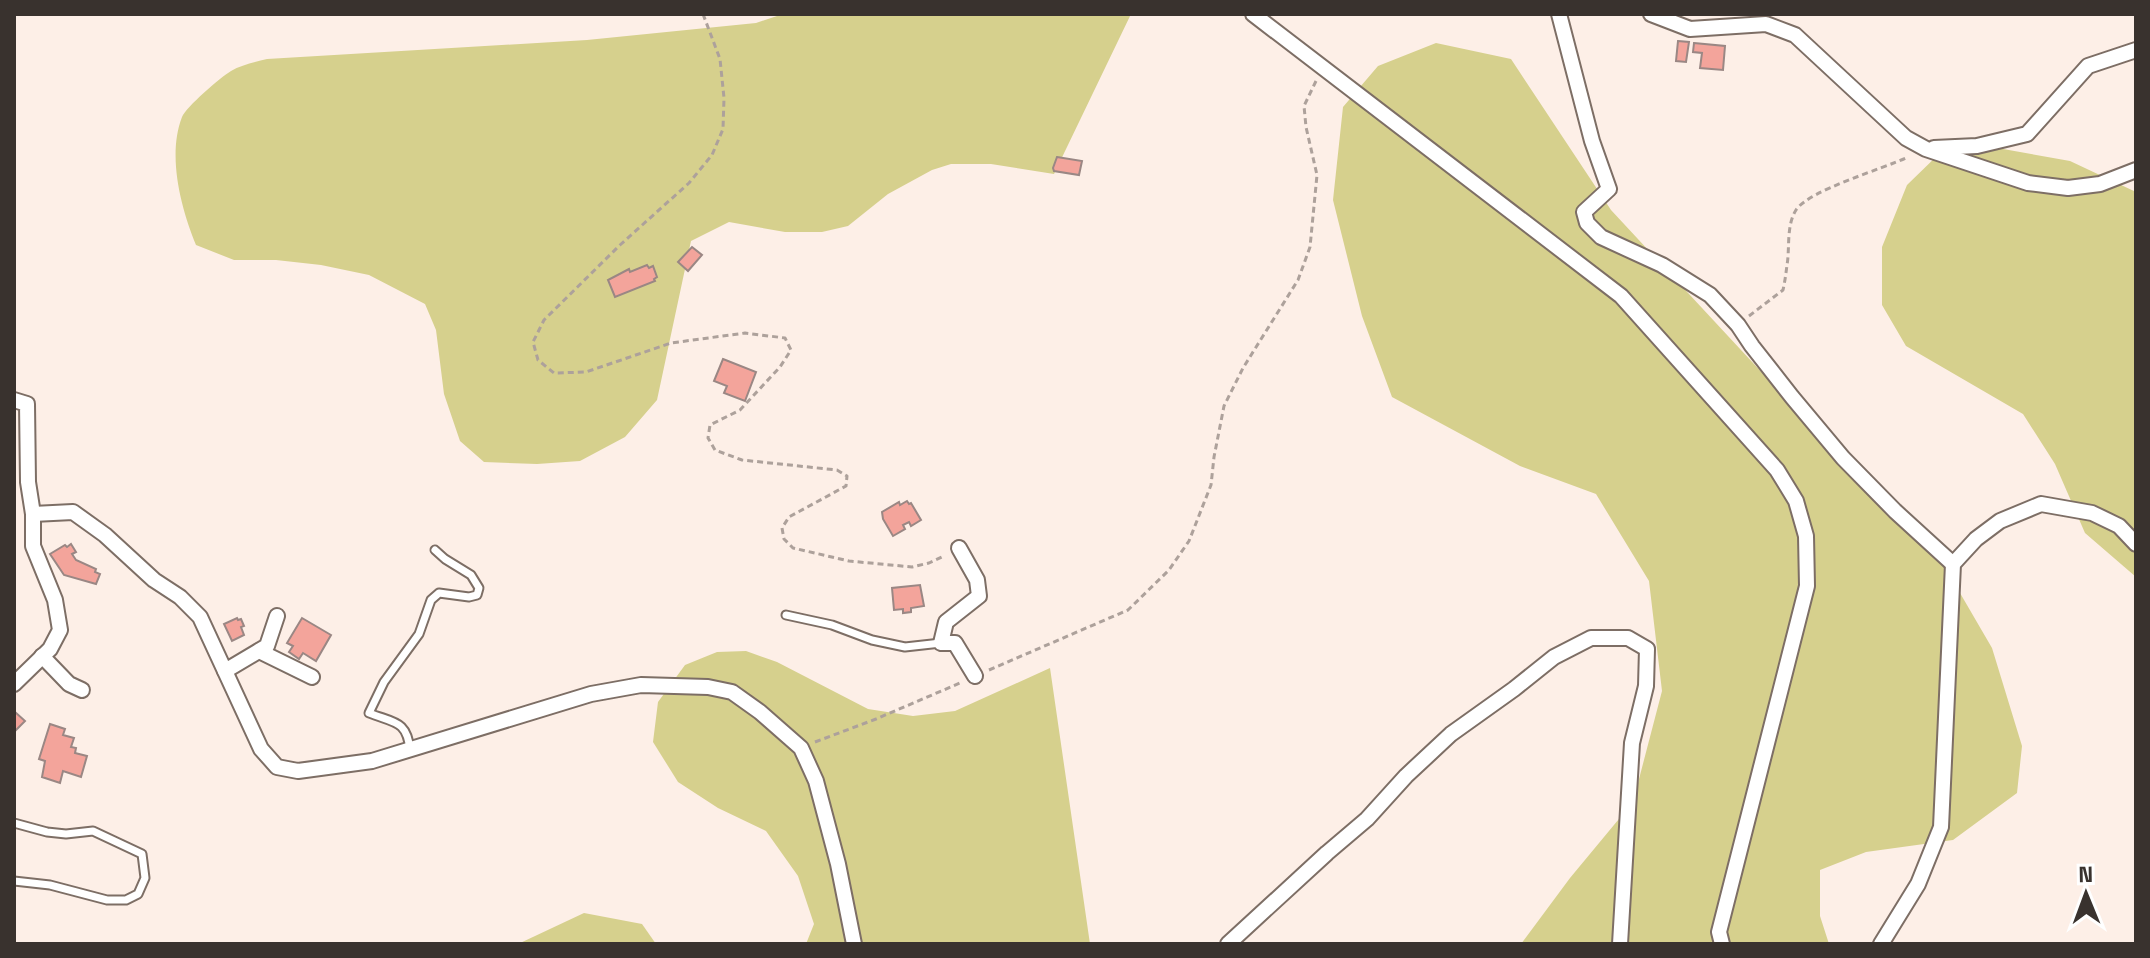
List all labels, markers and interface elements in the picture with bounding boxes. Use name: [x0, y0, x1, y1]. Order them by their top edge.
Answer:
north arrow: [2046, 854, 2126, 934]
text: N: [2078, 860, 2093, 888]

